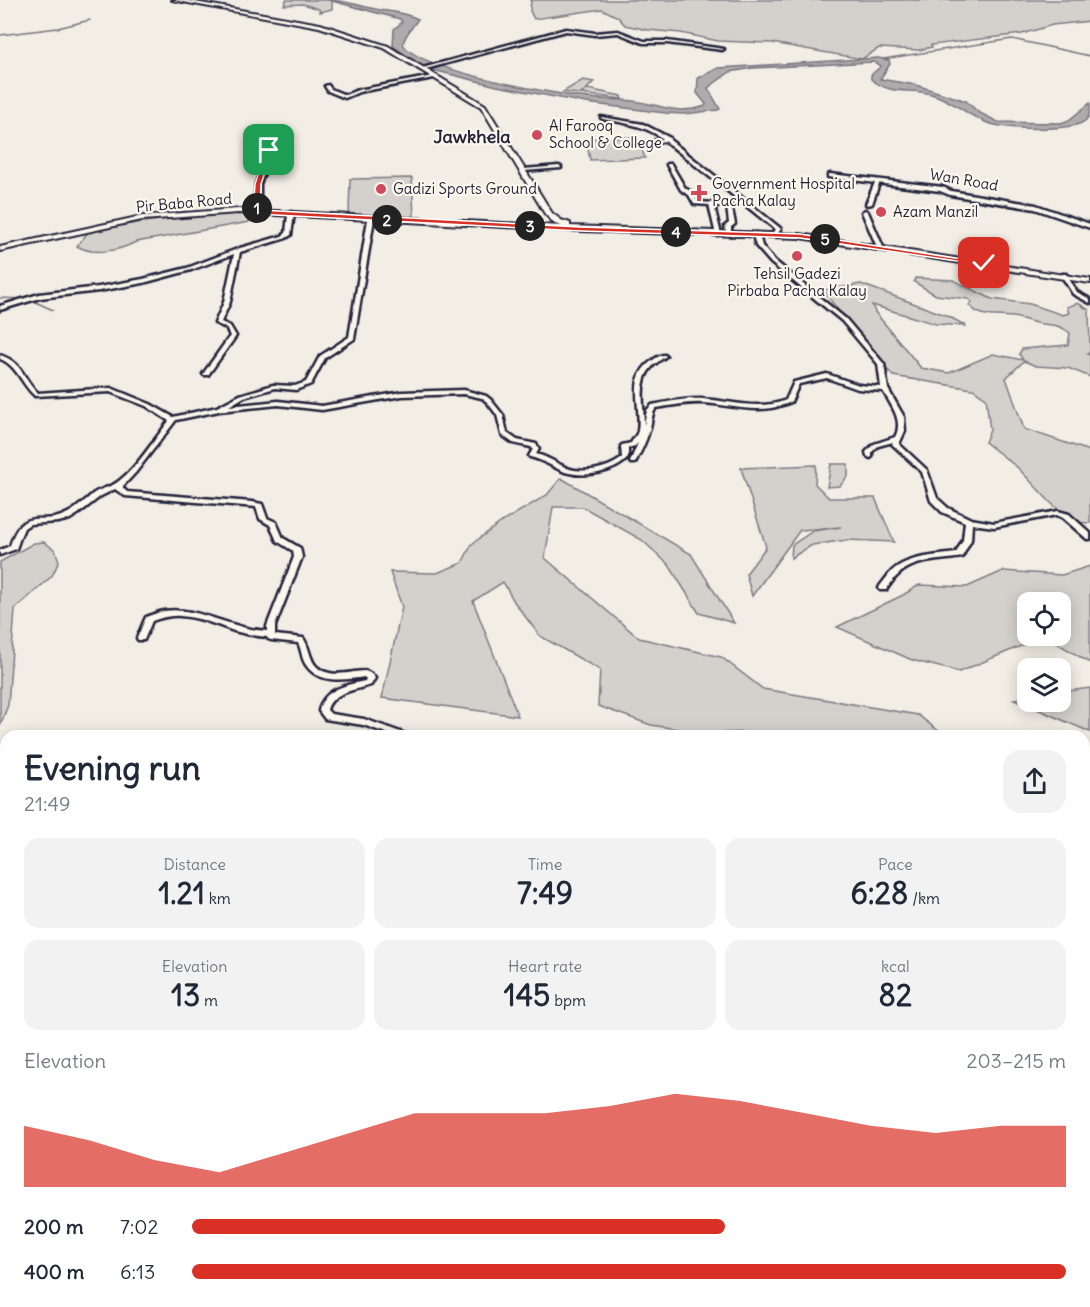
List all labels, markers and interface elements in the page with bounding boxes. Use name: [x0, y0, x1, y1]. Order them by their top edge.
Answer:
place label: Al Farooq School & College: [549, 116, 662, 152]
pin: [243, 124, 294, 175]
district label: Jawkhela: [433, 125, 511, 148]
marker: Al Farooq School & College: [530, 128, 544, 142]
icon: arrive: [252, 133, 285, 166]
street label: Wan Road: [928, 164, 1000, 195]
place label: Government Hospital Pacha Kalay: [712, 174, 855, 210]
place label: Gadizi Sports Ground: [393, 179, 537, 198]
marker: Gadizi Sports Ground: [374, 182, 388, 196]
marker: Government Hospital Pacha Kalay: [690, 184, 708, 202]
street label: Pir Baba Road: [135, 189, 233, 216]
pin: 1: [242, 193, 272, 223]
text: 1: [254, 198, 260, 218]
place label: Azam Manzil: [893, 202, 978, 221]
pin: 2: [372, 205, 402, 235]
marker: Azam Manzil: [874, 205, 888, 219]
text: 2: [383, 210, 391, 230]
pin: 3: [515, 211, 545, 241]
text: 3: [525, 216, 535, 236]
pin: 4: [661, 217, 691, 247]
text: 4: [671, 222, 681, 242]
pin: 5: [810, 224, 840, 254]
text: 5: [820, 229, 830, 249]
pin: [958, 237, 1009, 288]
icon: check: [967, 246, 1000, 279]
marker: Tehsil Gadezi Pirbaba Pacha Kalay: [790, 249, 804, 263]
place label: Tehsil Gadezi Pirbaba Pacha Kalay: [727, 264, 867, 300]
map controls: [1017, 592, 1071, 712]
button: locate: [1017, 592, 1071, 646]
button: layers: [1017, 658, 1071, 712]
text: Evening run: [24, 747, 200, 789]
button: share: [1003, 750, 1066, 813]
text: 21:49: [24, 791, 70, 816]
text: Distance: [163, 854, 226, 874]
text: Time: [528, 854, 562, 874]
text: Pace: [878, 854, 913, 874]
text: 1.21: [158, 874, 205, 912]
text: 7:49: [517, 874, 573, 912]
text: 6:28: [851, 874, 908, 912]
text: km: [205, 888, 231, 908]
text: /km: [908, 888, 940, 908]
text: Elevation: [162, 956, 228, 976]
text: Heart rate: [508, 956, 582, 976]
text: kcal: [881, 956, 910, 976]
text: 13: [171, 976, 200, 1014]
text: 145: [504, 976, 550, 1014]
text: 82: [878, 976, 912, 1014]
text: m: [200, 990, 218, 1010]
text: bpm: [550, 990, 586, 1010]
text: Elevation: [24, 1048, 106, 1073]
text: 203–215 m: [966, 1048, 1066, 1073]
text: 200 m: [24, 1214, 84, 1239]
text: 7:02: [120, 1214, 158, 1239]
text: 400 m: [24, 1259, 84, 1284]
text: 6:13: [120, 1259, 155, 1284]

